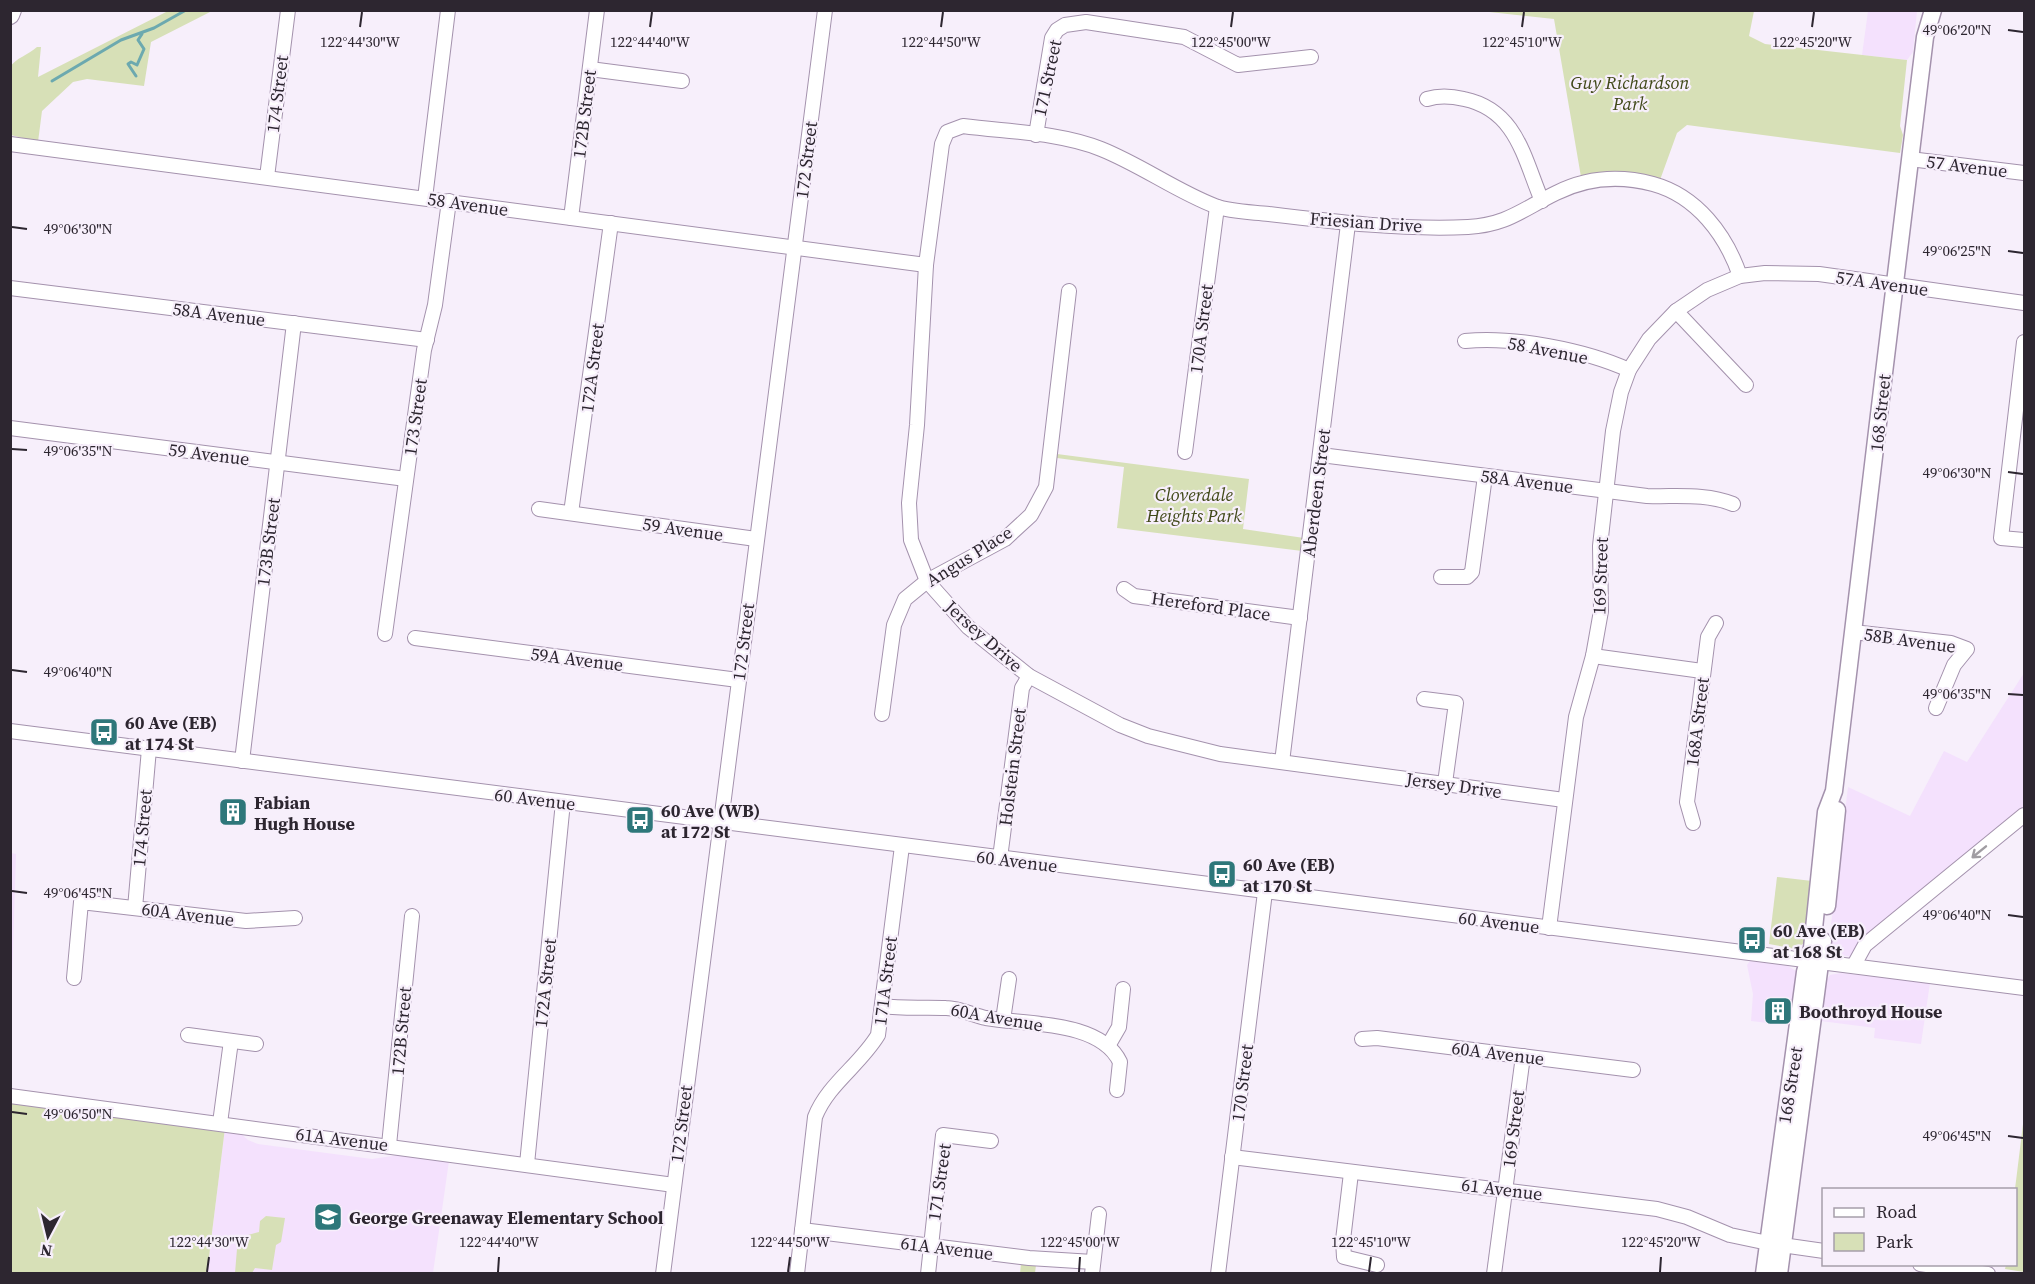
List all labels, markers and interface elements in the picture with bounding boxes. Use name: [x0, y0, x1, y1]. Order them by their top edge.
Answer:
text: 49°06'20"N: [1922, 19, 1992, 40]
text: 122°44'30"W: [320, 31, 401, 52]
text: 122°44'40"W: [610, 31, 691, 52]
text: 122°44'50"W: [901, 31, 982, 52]
text: 122°45'00"W: [1191, 31, 1272, 52]
text: 122°45'10"W: [1482, 31, 1563, 52]
text: 122°45'20"W: [1772, 31, 1853, 52]
street label: 171 Street: [1027, 37, 1067, 119]
street label: 174 Street: [260, 54, 294, 134]
street label: 172B Street: [566, 68, 602, 160]
park label: Guy Richardson Park: [1571, 70, 1689, 116]
street label: 172 Street: [789, 120, 823, 200]
street label: 57 Avenue: [1925, 149, 2009, 183]
street label: 58 Avenue: [426, 186, 510, 222]
street label: Friesian Drive: [1309, 206, 1423, 238]
text: 49°06'30"N: [43, 218, 113, 239]
text: 49°06'25"N: [1922, 240, 1992, 261]
street label: 57A Avenue: [1834, 264, 1930, 302]
street label: 170A Street: [1183, 283, 1219, 375]
street label: 58A Avenue: [171, 296, 267, 332]
street label: 172A Street: [574, 322, 610, 414]
street label: 58 Avenue: [1506, 330, 1590, 370]
street label: 168 Street: [1864, 373, 1897, 453]
street label: 173 Street: [397, 377, 433, 457]
street label: Aberdeen Street: [1296, 427, 1336, 559]
street label: 59 Avenue: [167, 437, 251, 471]
text: 49°06'35"N: [43, 440, 113, 461]
text: 49°06'30"N: [1922, 462, 1992, 483]
street label: 58A Avenue: [1479, 463, 1575, 499]
park label: Cloverdale Heights Park: [1145, 482, 1242, 528]
street label: 173B Street: [250, 496, 286, 588]
street label: 59 Avenue: [641, 511, 725, 547]
street label: Angus Place: [921, 520, 1017, 592]
street label: 169 Street: [1586, 537, 1614, 615]
street label: Hereford Place: [1150, 585, 1272, 627]
street label: Jersey Drive: [939, 594, 1028, 678]
street label: 172 Street: [726, 602, 760, 682]
street label: 58B Avenue: [1862, 621, 1958, 659]
street label: 59A Avenue: [529, 641, 625, 677]
text: 49°06'40"N: [43, 661, 113, 682]
street label: 168A Street: [1679, 676, 1715, 768]
text: 49°06'35"N: [1922, 683, 1992, 704]
street label: Holstein Street: [992, 706, 1032, 827]
place label: 60 Ave (EB) at 174 St: [125, 710, 217, 756]
bus stop icon: 60 Ave (EB) at 174 St: [88, 716, 120, 748]
street label: Jersey Drive: [1403, 766, 1504, 804]
street label: 60 Avenue: [493, 782, 577, 816]
street label: 174 Street: [126, 788, 158, 868]
place label: Fabian Hugh House: [254, 790, 355, 836]
building icon: Fabian Hugh House: [217, 796, 249, 828]
place label: 60 Ave (WB) at 172 St: [661, 798, 760, 844]
bus stop icon: 60 Ave (WB) at 172 St: [624, 804, 656, 836]
street label: 60 Avenue: [975, 844, 1059, 878]
one-way arrow: [1971, 845, 1987, 858]
place label: 60 Ave (EB) at 170 St: [1243, 852, 1335, 898]
bus stop icon: 60 Ave (EB) at 170 St: [1206, 858, 1238, 890]
text: 49°06'45"N: [43, 882, 113, 903]
street label: 60A Avenue: [140, 896, 236, 932]
text: 49°06'40"N: [1922, 904, 1992, 925]
street label: 60 Avenue: [1457, 905, 1541, 939]
place label: 60 Ave (EB) at 168 St: [1773, 918, 1865, 964]
bus stop icon: 60 Ave (EB) at 168 St: [1736, 924, 1768, 956]
street label: 171A Street: [867, 935, 903, 1027]
street label: 172A Street: [528, 937, 562, 1029]
street label: 172B Street: [385, 985, 417, 1076]
building icon: Boothroyd House: [1762, 995, 1794, 1027]
street label: 60A Avenue: [949, 997, 1045, 1037]
place label: Boothroyd House: [1799, 999, 1943, 1024]
street label: 60A Avenue: [1450, 1035, 1546, 1071]
street label: 170 Street: [1225, 1043, 1259, 1123]
street label: 168 Street: [1772, 1045, 1808, 1125]
street label: 172 Street: [664, 1084, 698, 1164]
street label: 169 Street: [1496, 1089, 1530, 1169]
text: 49°06'50"N: [43, 1103, 113, 1124]
street label: 61A Avenue: [294, 1121, 390, 1157]
text: 49°06'45"N: [1922, 1125, 1992, 1146]
street label: 171 Street: [921, 1142, 957, 1222]
street label: 61 Avenue: [1460, 1172, 1544, 1206]
legend: [1822, 1188, 2017, 1266]
text: Road: [1876, 1199, 1917, 1224]
school or university icon: George Greenaway Elementary School: [312, 1201, 344, 1233]
place label: George Greenaway Elementary School: [349, 1205, 664, 1230]
north arrow: [18, 1206, 78, 1266]
text: Park: [1876, 1229, 1913, 1254]
street label: 61A Avenue: [899, 1230, 995, 1266]
text: 122°44'30"W: [169, 1231, 250, 1252]
text: 122°44'40"W: [459, 1231, 540, 1252]
text: 122°44'50"W: [750, 1231, 831, 1252]
text: 122°45'00"W: [1040, 1231, 1121, 1252]
text: 122°45'10"W: [1331, 1231, 1412, 1252]
text: 122°45'20"W: [1621, 1231, 1702, 1252]
text: N: [39, 1239, 53, 1263]

